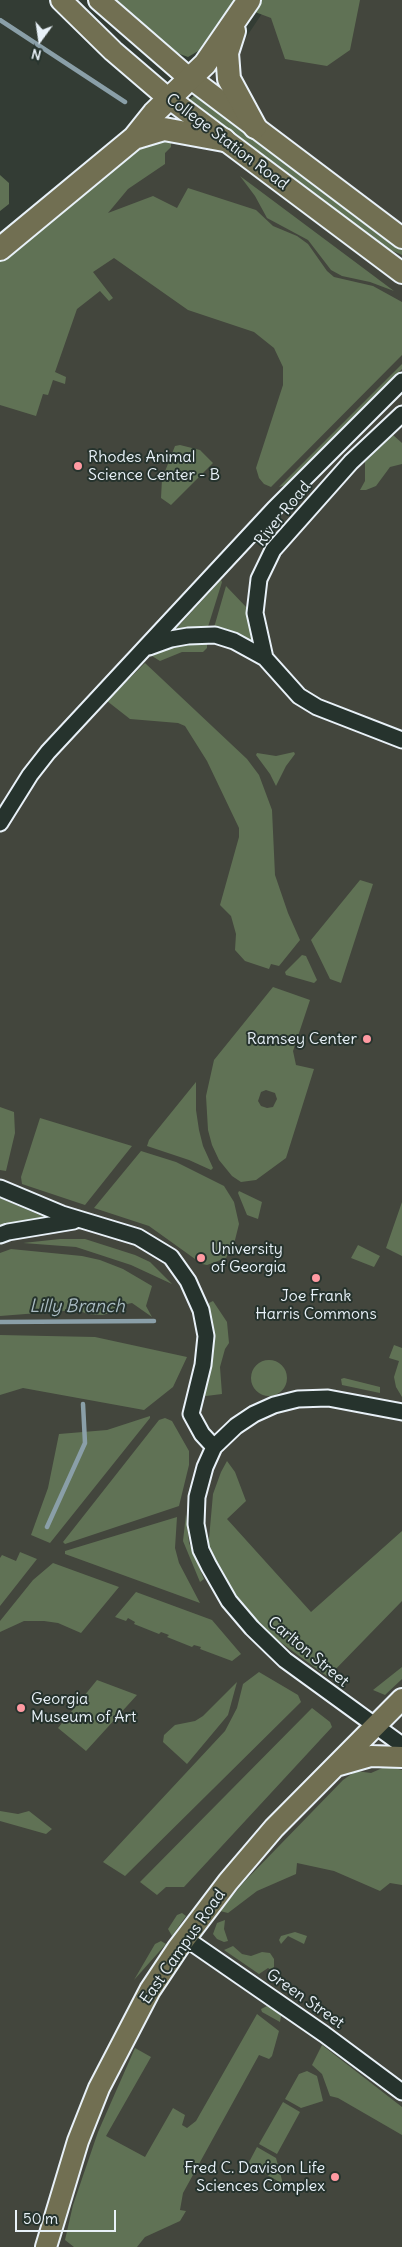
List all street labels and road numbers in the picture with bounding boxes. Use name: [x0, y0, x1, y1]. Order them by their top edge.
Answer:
street label: College Station Road: [162, 90, 292, 194]
street label: River Road: [251, 478, 315, 550]
street label: Carlton Street: [264, 1613, 352, 1691]
street label: East Campus Road: [136, 1886, 230, 2008]
street label: Green Street: [262, 1965, 348, 2033]

